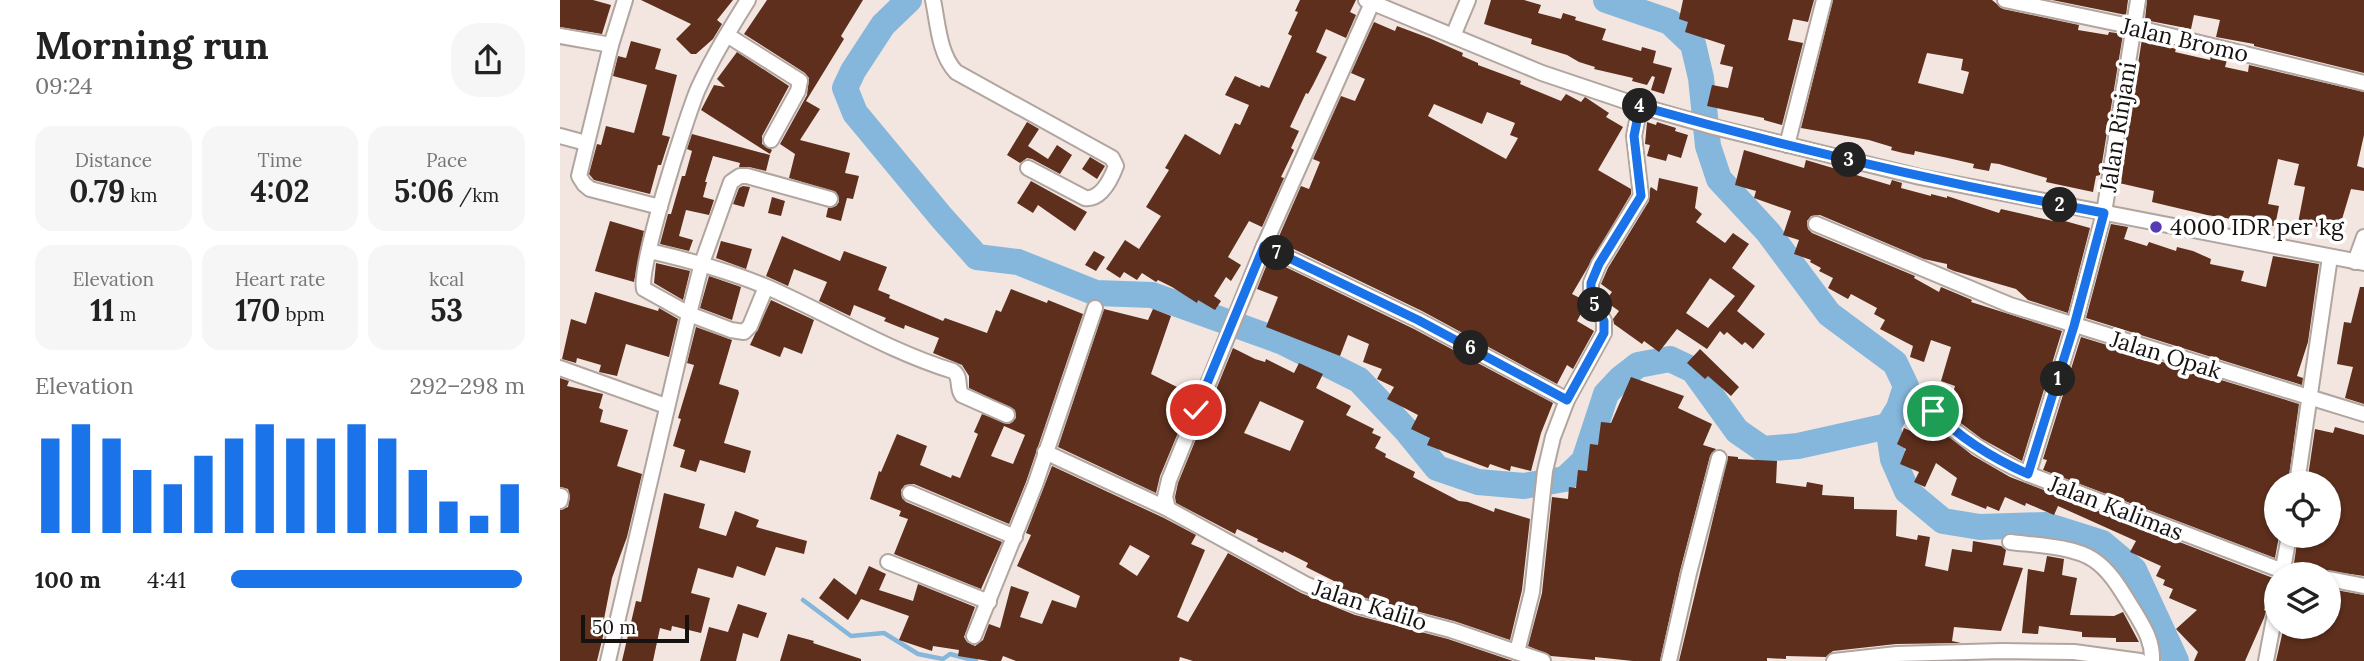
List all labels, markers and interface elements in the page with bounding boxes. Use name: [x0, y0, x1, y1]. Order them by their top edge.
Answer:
street label: Jalan Bromo: [2118, 11, 2252, 68]
text: Morning run: [35, 21, 269, 69]
button: share: [451, 23, 525, 97]
street label: Jalan Rinjani: [2093, 60, 2142, 195]
text: 09:24: [35, 71, 93, 100]
pin: 4: [1622, 88, 1658, 124]
text: 4: [1634, 93, 1645, 117]
pin: 3: [1832, 142, 1866, 178]
text: 3: [1843, 147, 1854, 171]
text: Distance: [75, 148, 152, 172]
text: Time: [258, 148, 302, 172]
text: Pace: [426, 148, 467, 172]
text: 0.79: [69, 172, 125, 210]
text: 4:02: [251, 172, 309, 210]
text: 5:06: [394, 172, 454, 210]
text: km: [125, 183, 157, 207]
text: /km: [454, 183, 499, 207]
pin: 2: [2042, 188, 2078, 222]
text: 2: [2054, 192, 2065, 216]
place label: 4000 IDR per kg: [2170, 212, 2345, 241]
marker: 4000 IDR per kg: [2148, 219, 2164, 235]
pin: 7: [1260, 236, 1294, 270]
text: 7: [1272, 240, 1281, 264]
text: Elevation: [73, 267, 154, 291]
text: Heart rate: [235, 267, 325, 291]
text: kcal: [429, 267, 464, 291]
pin: 5: [1578, 288, 1612, 322]
text: 11: [90, 291, 115, 329]
text: 170: [235, 291, 280, 329]
text: 53: [430, 291, 463, 329]
text: 5: [1589, 292, 1600, 316]
text: m: [115, 302, 137, 326]
text: bpm: [280, 302, 325, 326]
street label: Jalan Opak: [2106, 324, 2226, 385]
pin: 6: [1454, 330, 1488, 366]
text: 6: [1465, 335, 1476, 359]
pin: 1: [2040, 362, 2076, 396]
text: 1: [2054, 366, 2061, 390]
text: Elevation: [35, 371, 134, 400]
text: 292–298 m: [409, 371, 525, 400]
pin: [1166, 380, 1226, 440]
pin: [1903, 381, 1963, 441]
icon: check: [1177, 391, 1215, 429]
icon: arrive: [1914, 392, 1952, 430]
street label: Jalan Kalimas: [2044, 468, 2187, 546]
map controls: [2264, 471, 2341, 639]
button: locate: [2264, 471, 2341, 548]
button: layers: [2264, 562, 2341, 639]
text: 100 m: [35, 565, 101, 594]
text: 4:41: [147, 565, 186, 594]
street label: Jalan Kalilo: [1308, 572, 1431, 637]
scale bar: [581, 612, 690, 644]
text: 50 m: [592, 615, 636, 639]

